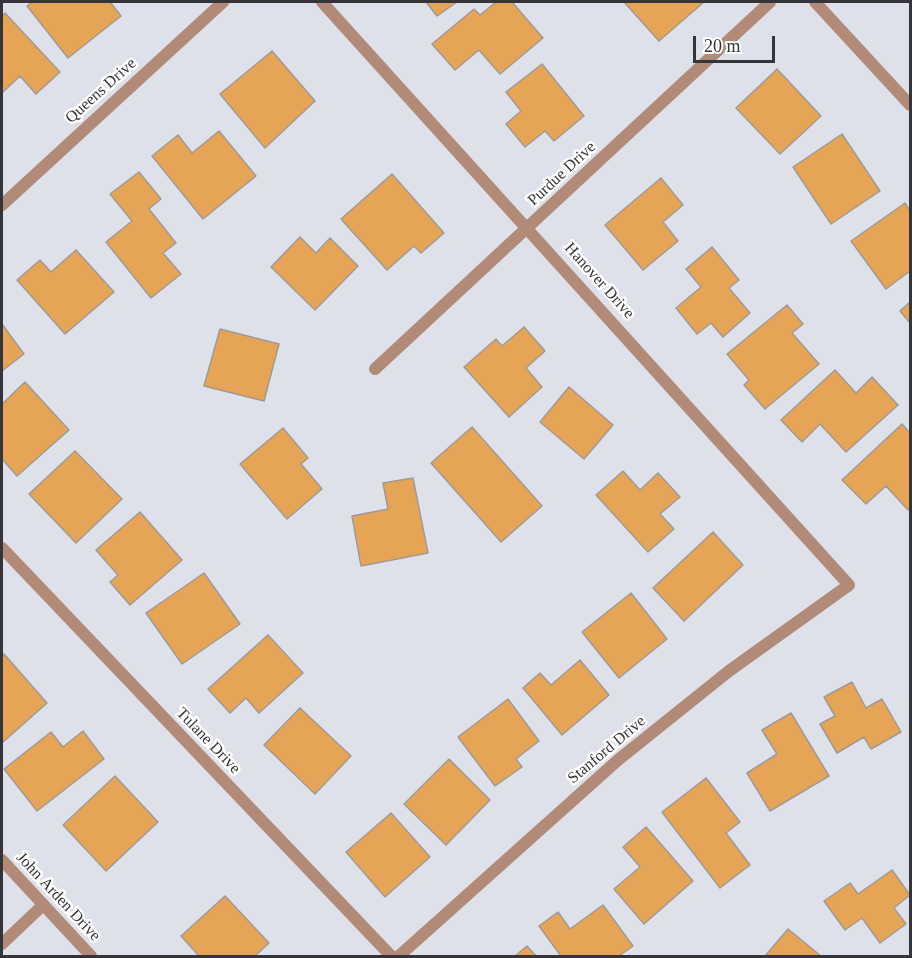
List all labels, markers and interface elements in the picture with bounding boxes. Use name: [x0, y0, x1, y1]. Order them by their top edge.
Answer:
scale bar: [696, 24, 778, 62]
text: 20 m: [704, 36, 741, 56]
street label: Queens Drive: [62, 54, 140, 128]
street label: Purdue Drive: [524, 138, 600, 210]
street label: Hanover Drive: [560, 239, 638, 323]
street label: Tulane Drive: [172, 704, 244, 778]
street label: Stanford Drive: [564, 712, 650, 788]
street label: John Arden Drive: [12, 849, 104, 945]

